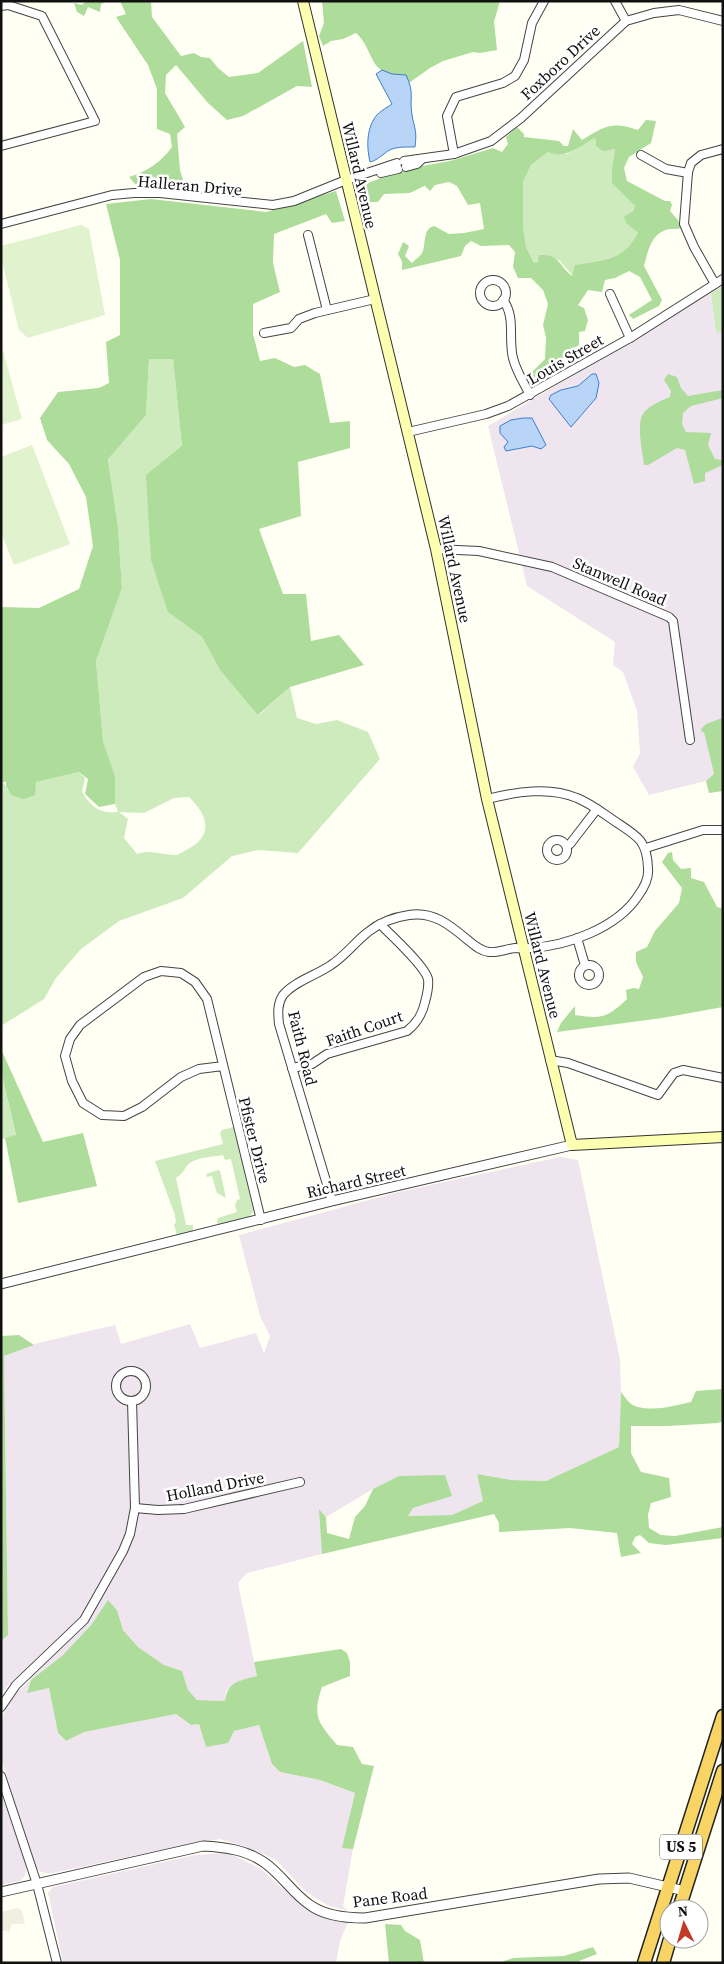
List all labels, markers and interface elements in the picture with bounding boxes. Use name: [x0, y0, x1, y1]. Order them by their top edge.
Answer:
street label: Foxboro Drive: [515, 19, 605, 105]
street label: Willard Avenue: [337, 119, 383, 231]
street label: Halleran Drive: [137, 169, 243, 201]
street label: Louis Street: [523, 328, 608, 390]
street label: Willard Avenue: [433, 513, 477, 625]
street label: Stanwell Road: [570, 551, 670, 611]
street label: Willard Avenue: [519, 909, 567, 1021]
street label: Faith Court: [322, 1004, 406, 1051]
street label: Faith Road: [283, 1008, 323, 1088]
street label: Pfister Drive: [234, 1094, 276, 1186]
street label: Richard Street: [304, 1159, 409, 1203]
street label: Holland Drive: [164, 1466, 266, 1506]
road number: US 5: [660, 1834, 702, 1860]
street label: Pane Road: [351, 1881, 429, 1913]
north arrow: [659, 1899, 709, 1949]
text: N: [677, 1901, 689, 1921]

